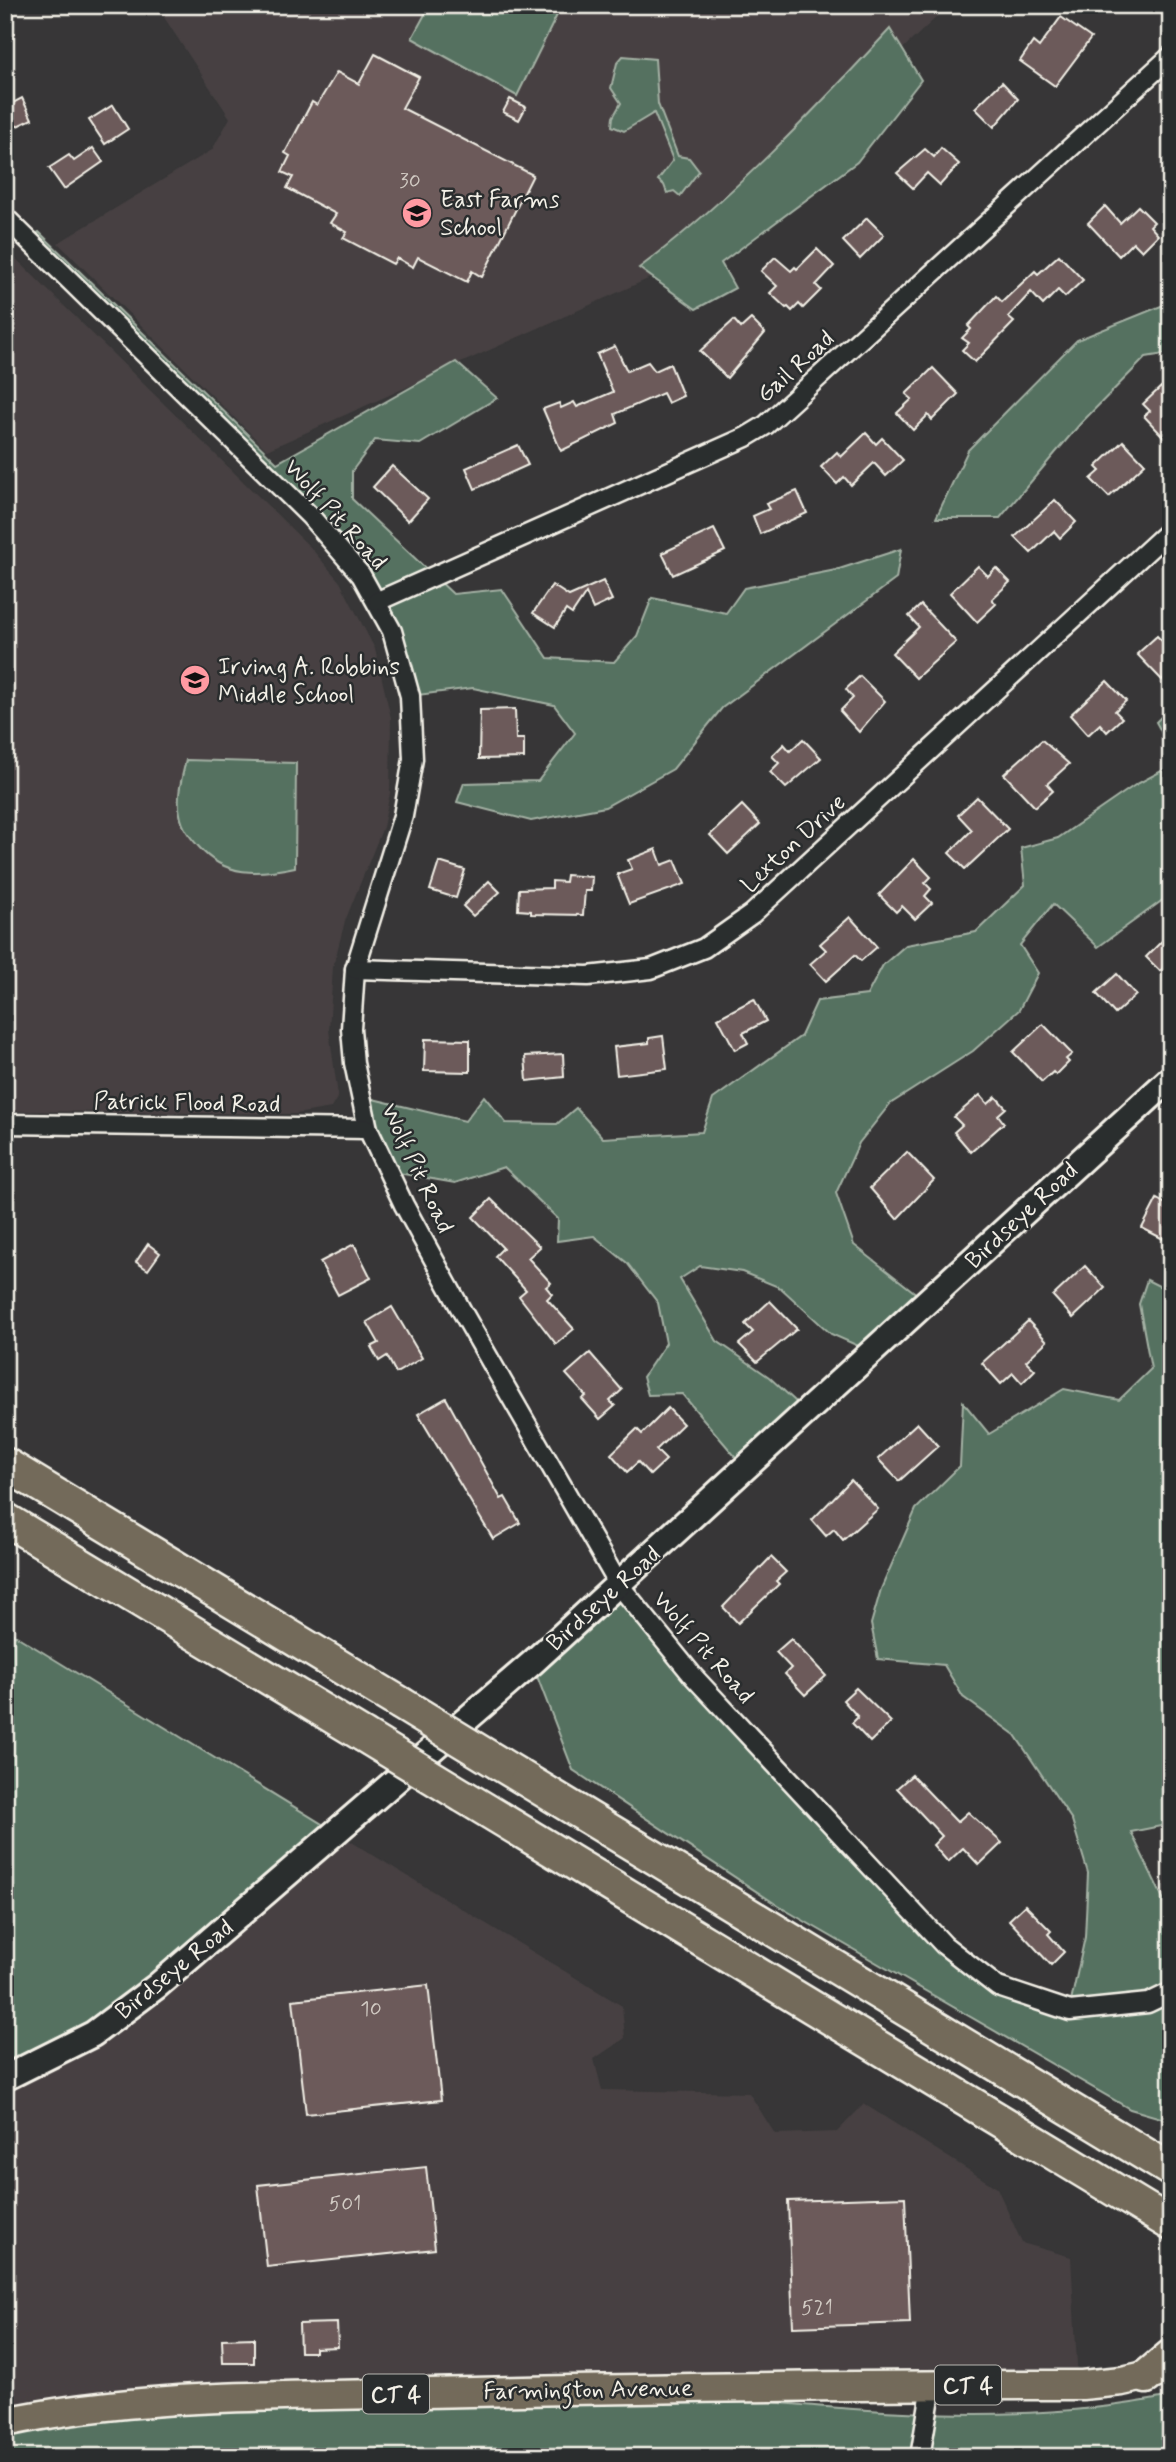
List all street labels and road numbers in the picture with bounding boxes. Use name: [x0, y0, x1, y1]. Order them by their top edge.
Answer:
street label: Gail Road: [751, 324, 841, 410]
street label: Wolf Pit Road: [277, 453, 393, 577]
street label: Lexton Drive: [735, 788, 853, 901]
street label: Patrick Flood Road: [93, 1086, 281, 1121]
street label: Wolf Pit Road: [373, 1099, 460, 1238]
street label: Birdseye Road: [959, 1156, 1085, 1276]
street label: Birdseye Road: [540, 1540, 668, 1659]
street label: Wolf Pit Road: [645, 1585, 760, 1711]
street label: Birdseye Road: [109, 1913, 240, 2027]
road number: CT 4: [935, 2366, 1001, 2404]
street label: Farmington Avenue: [483, 2373, 693, 2411]
road number: CT 4: [363, 2374, 429, 2414]

